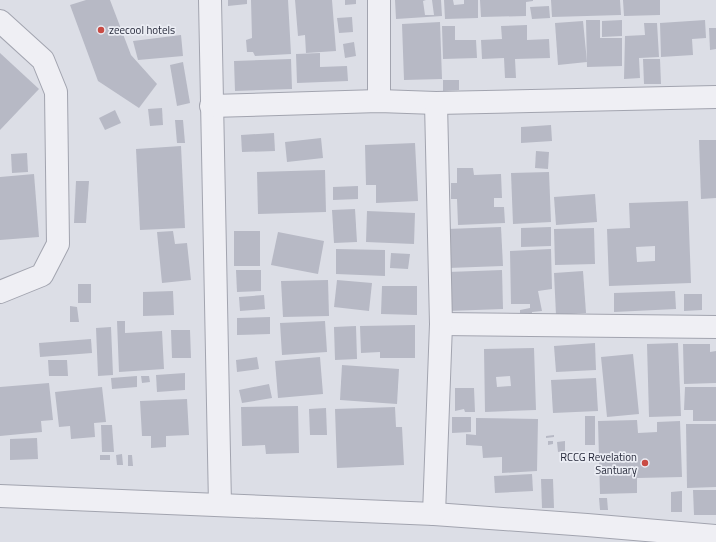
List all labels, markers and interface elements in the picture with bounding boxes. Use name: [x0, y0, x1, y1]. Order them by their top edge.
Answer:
place label: zeecool hotels: [109, 22, 175, 38]
marker: zeecool hotels: [96, 25, 106, 35]
place label: RCCG Revelation Santuary: [560, 449, 638, 478]
marker: RCCG Revelation Santuary: [640, 458, 650, 468]

